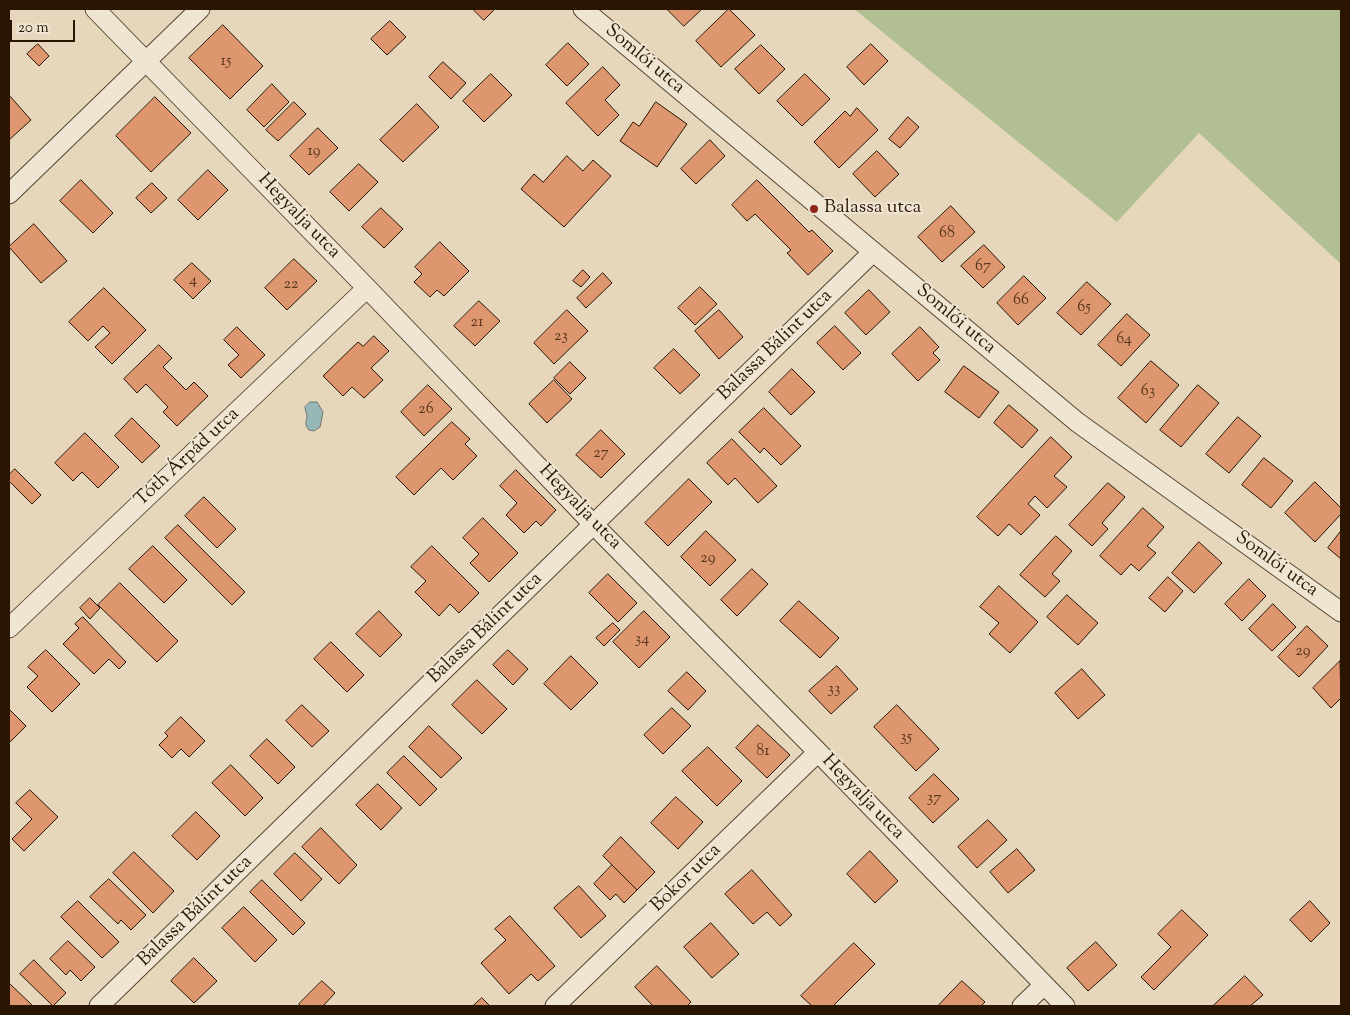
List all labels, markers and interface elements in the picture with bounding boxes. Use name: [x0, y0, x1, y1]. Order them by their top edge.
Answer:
scale bar: [12, 10, 78, 42]
text: 20 m: [18, 18, 49, 39]
street label: Somlói utca: [599, 20, 689, 100]
house number: 15: [221, 52, 231, 72]
house number: 19: [307, 142, 321, 162]
street label: Hegyalja utca: [252, 170, 344, 264]
place label: Balassa utca: [824, 198, 921, 220]
marker: Balassa utca: [808, 203, 820, 215]
house number: 68: [939, 224, 955, 244]
house number: 67: [975, 257, 991, 277]
house number: 4: [189, 271, 197, 291]
house number: 22: [284, 275, 298, 295]
street label: Somlói utca: [910, 280, 1000, 360]
street label: Balassa Bálint utca: [714, 286, 838, 406]
house number: 66: [1013, 291, 1029, 311]
house number: 65: [1077, 298, 1091, 318]
house number: 21: [471, 313, 483, 333]
house number: 23: [554, 327, 568, 347]
house number: 64: [1116, 330, 1132, 350]
house number: 63: [1141, 382, 1155, 402]
house number: 26: [418, 400, 434, 420]
street label: Tóth Árpád utca: [131, 404, 245, 512]
house number: 27: [593, 444, 609, 464]
street label: Hegyalja utca: [533, 461, 625, 555]
street label: Somlói utca: [1230, 527, 1322, 603]
house number: 29: [700, 549, 716, 569]
street label: Balassa Bálint utca: [424, 569, 548, 689]
house number: 34: [635, 630, 649, 650]
house number: 29: [1295, 642, 1311, 662]
house number: 33: [828, 680, 840, 700]
house number: 35: [900, 728, 912, 748]
house number: 81: [756, 742, 770, 762]
street label: Hegyalja utca: [816, 751, 908, 845]
house number: 37: [927, 789, 941, 809]
street label: Bokor utca: [647, 840, 727, 918]
street label: Balassa Bálint utca: [134, 852, 258, 972]

